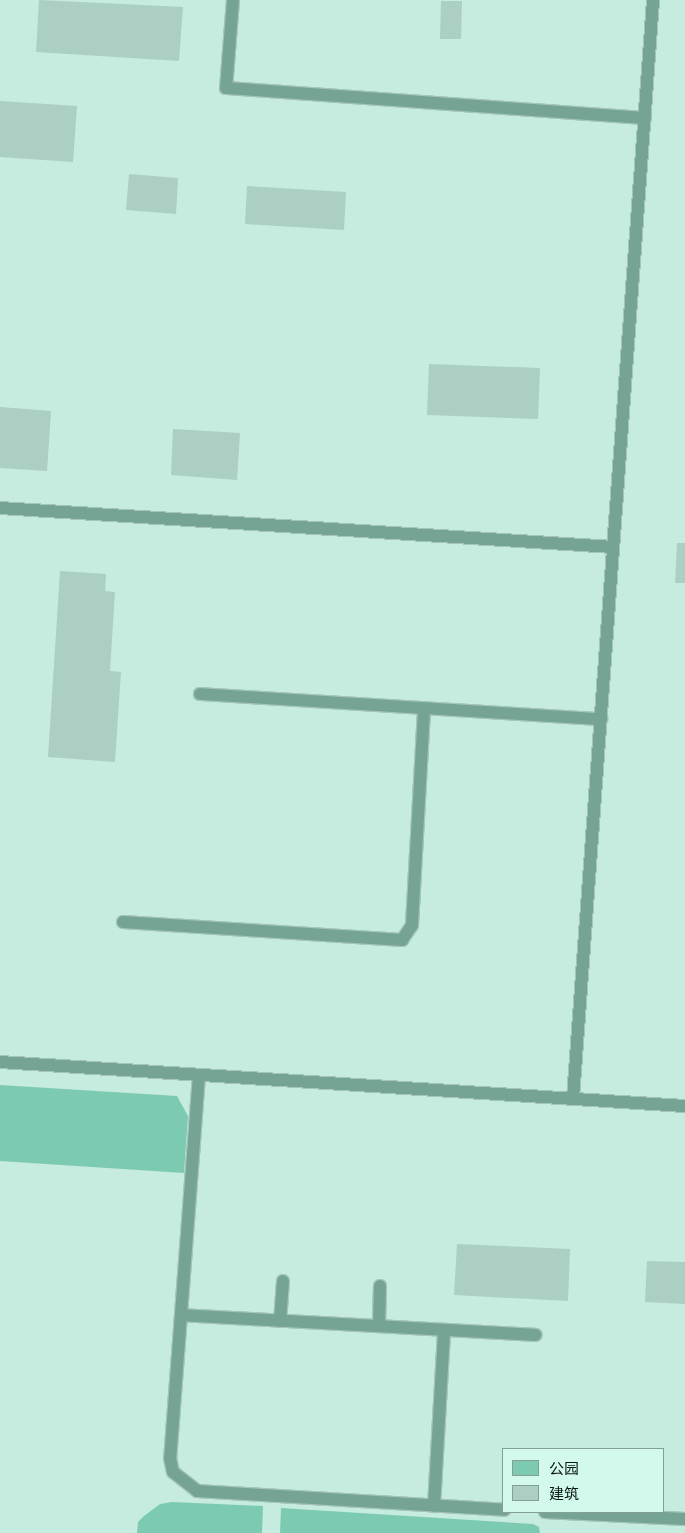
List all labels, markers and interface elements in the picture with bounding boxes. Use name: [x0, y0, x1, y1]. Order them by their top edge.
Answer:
legend: [502, 1448, 665, 1513]
text: 公园: [549, 1460, 579, 1477]
text: 建筑: [549, 1485, 579, 1502]

